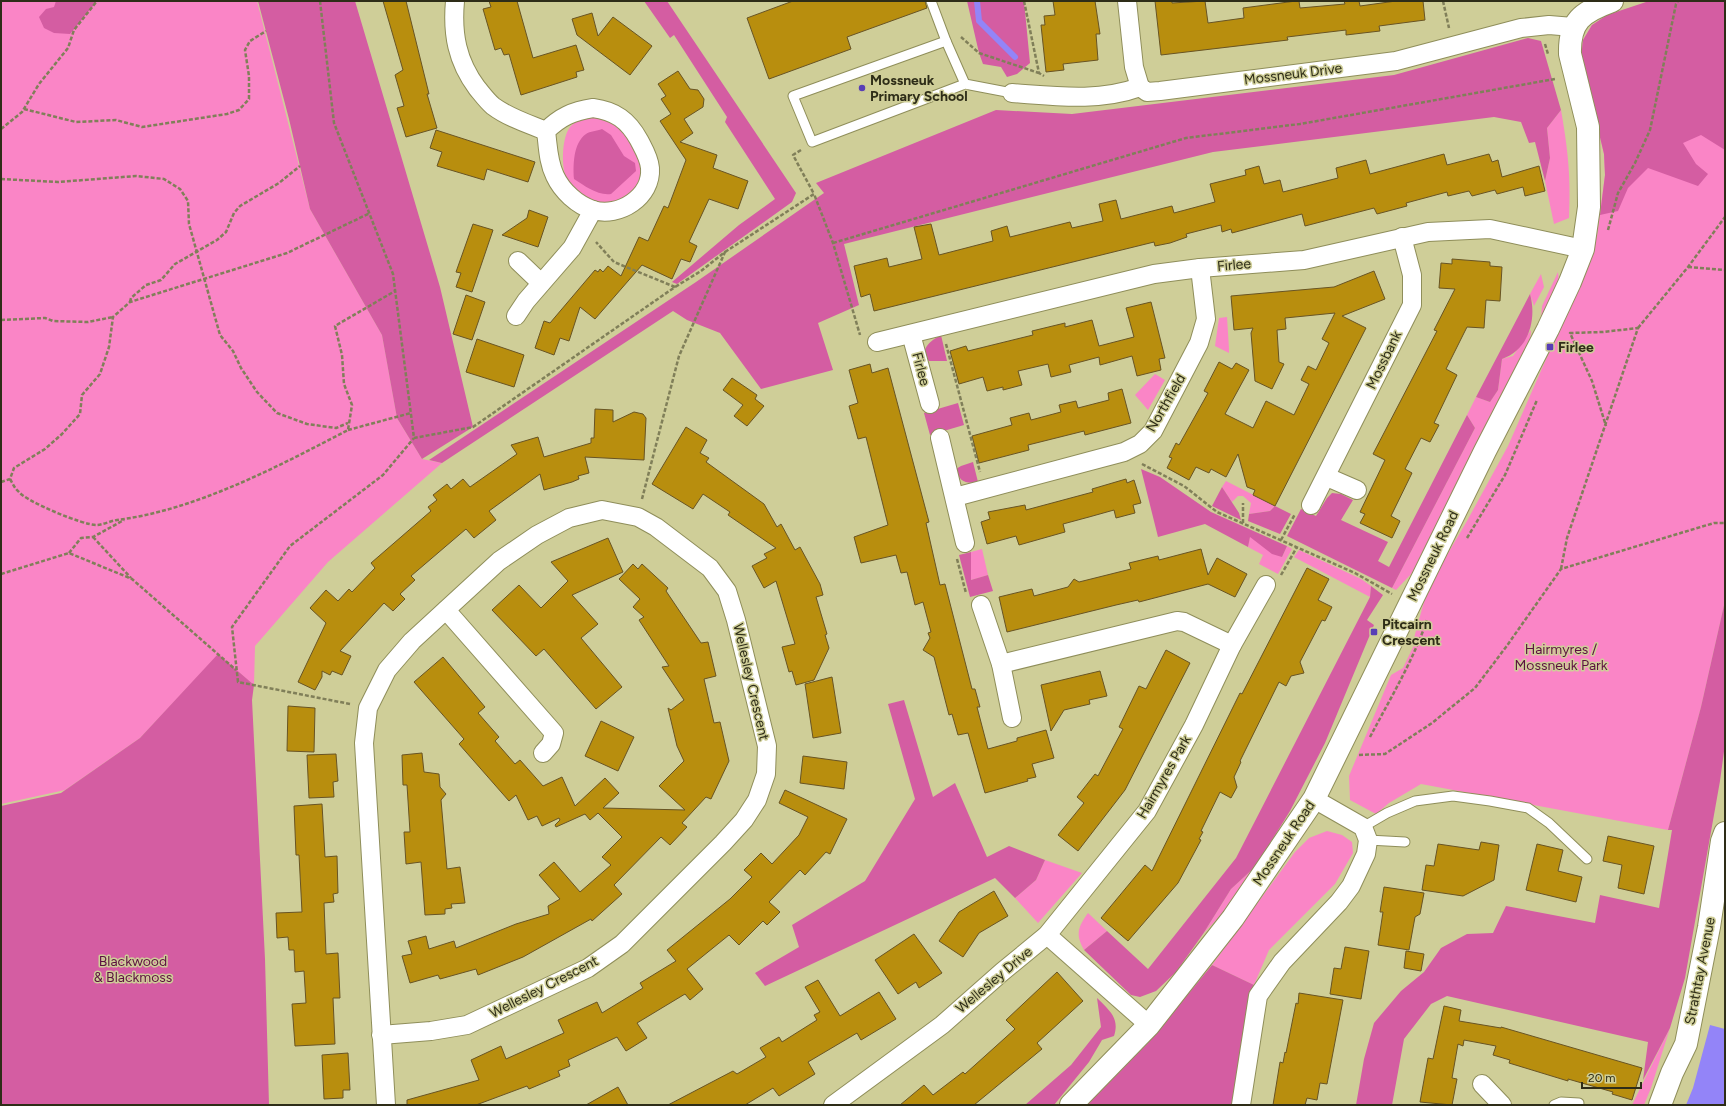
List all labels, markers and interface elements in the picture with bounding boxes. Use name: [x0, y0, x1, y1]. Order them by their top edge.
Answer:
street label: Mossneuk Drive: [1243, 59, 1343, 88]
place label: Mossneuk Primary School: [870, 72, 968, 105]
marker: Mossneuk Primary School: [857, 83, 867, 93]
street label: Firlee: [1216, 255, 1252, 275]
street label: Mossbank: [1363, 328, 1406, 392]
place label: Firlee: [1558, 339, 1594, 356]
marker: Firlee: [1545, 342, 1555, 352]
street label: Firlee: [908, 350, 934, 388]
street label: Northfield: [1143, 371, 1189, 435]
street label: Mossneuk Road: [1404, 508, 1462, 604]
place label: Pitcairn Crescent: [1382, 616, 1441, 649]
street label: Wellesley Crescent: [729, 622, 773, 742]
marker: Pitcairn Crescent: [1369, 627, 1379, 637]
park label: Hairmyres / Mossneuk Park: [1514, 641, 1608, 674]
street label: Hairmyres Park: [1133, 732, 1195, 822]
street label: Mossneuk Road: [1249, 797, 1319, 889]
street label: Strathtay Avenue: [1681, 915, 1719, 1026]
street label: Wellesley Drive: [952, 943, 1036, 1017]
street label: Wellesley Crescent: [487, 952, 601, 1022]
park label: Blackwood & Blackmoss: [94, 953, 172, 986]
scale bar: [1582, 1064, 1641, 1090]
text: 20 m: [1588, 1071, 1616, 1085]

